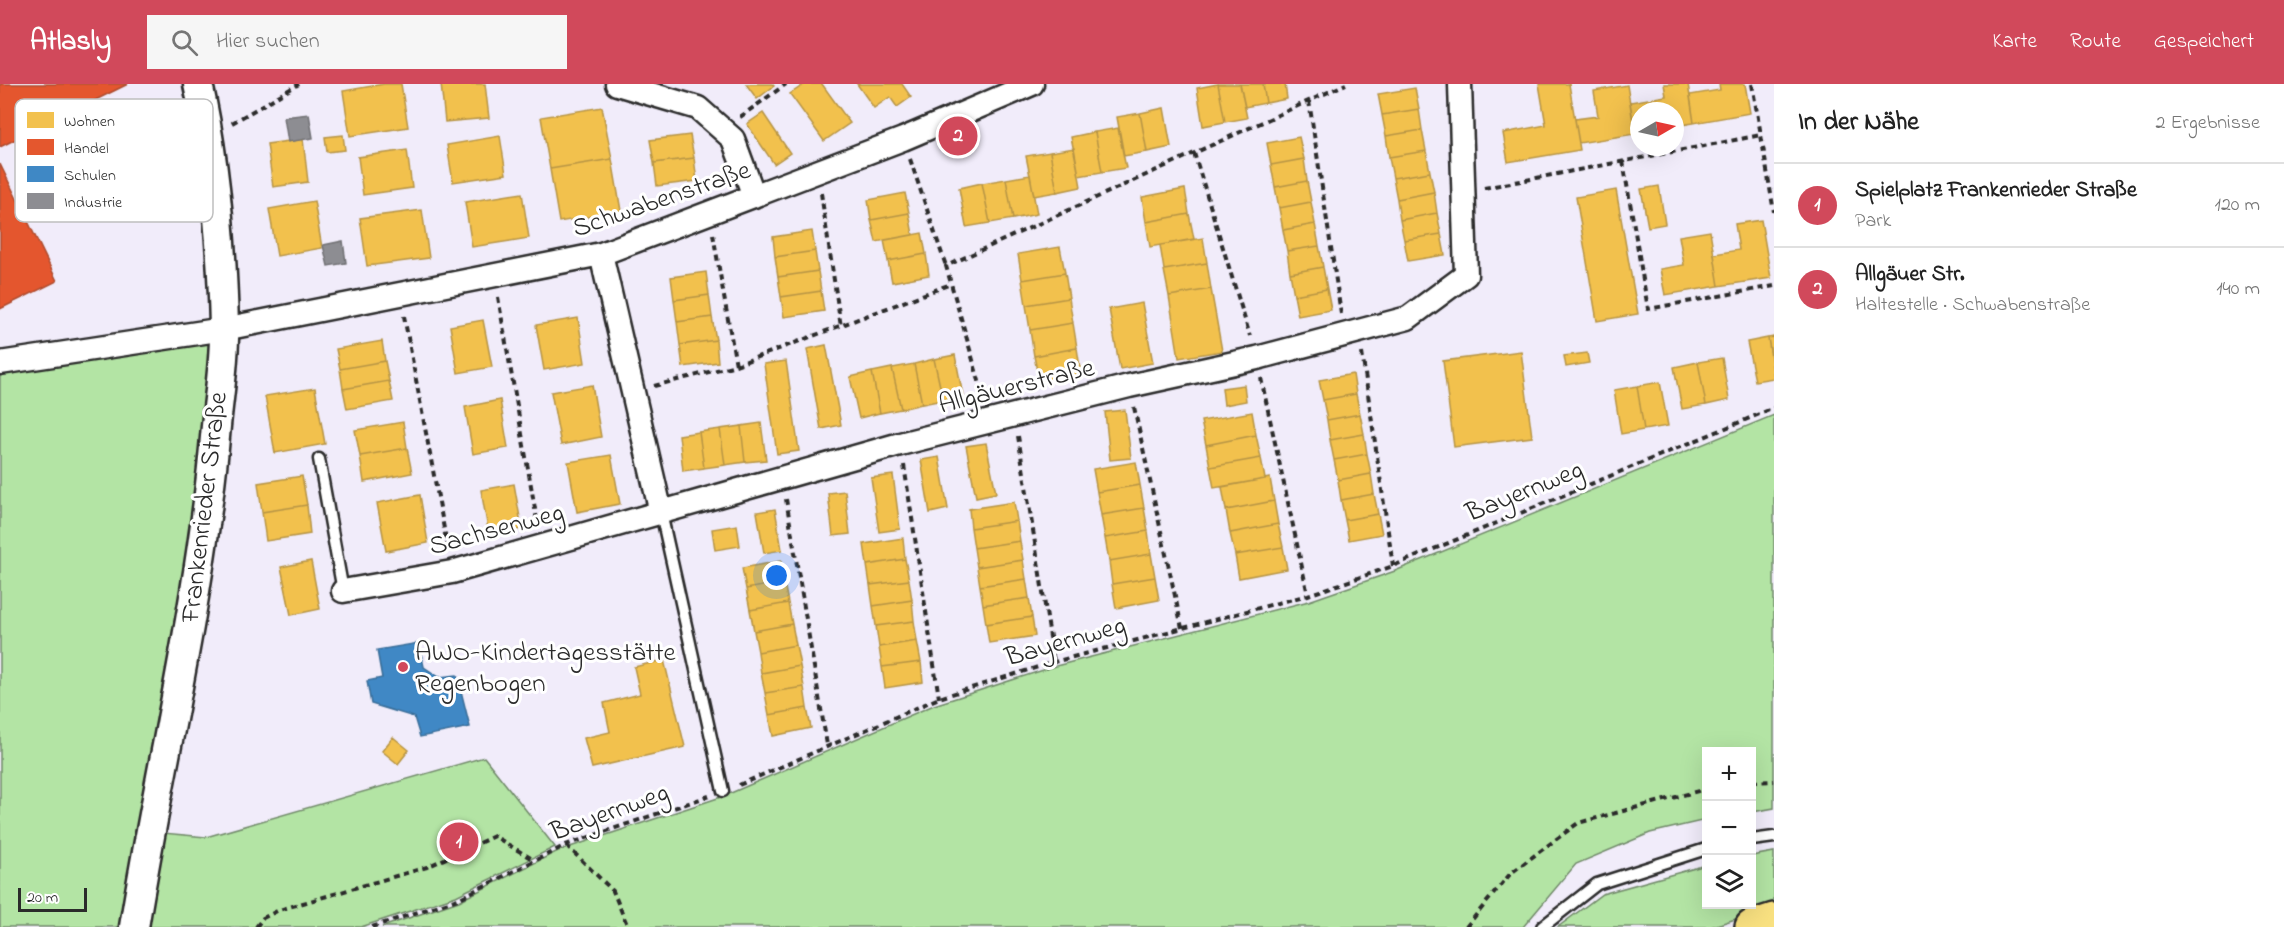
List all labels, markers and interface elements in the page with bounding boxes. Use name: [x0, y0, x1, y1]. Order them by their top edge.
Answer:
search box: [147, 15, 567, 69]
text: Atlasly: [30, 22, 111, 63]
icon: search: [168, 26, 201, 59]
text: Hier suchen: [216, 26, 320, 58]
text: Karte: [1992, 27, 2037, 57]
text: Route: [2070, 27, 2121, 57]
text: Gespeichert: [2154, 27, 2254, 57]
legend: [15, 99, 213, 222]
north arrow: [1630, 102, 1684, 156]
text: In der Nähe: [1798, 104, 1919, 142]
text: 2 Ergebnisse: [2155, 109, 2260, 138]
text: Wohnen: [64, 110, 115, 134]
pin: 2: [938, 113, 978, 158]
text: Handel: [64, 137, 109, 161]
street label: Schwabenstraße: [567, 151, 757, 249]
text: Schulen: [64, 164, 116, 188]
text: Spielplatz Frankenrieder Straße: [1855, 175, 2137, 207]
text: Industrie: [64, 191, 123, 215]
text: 1: [1814, 191, 1821, 220]
text: 120 m: [2215, 191, 2260, 220]
text: Park: [1855, 207, 1891, 236]
text: Allgäuer Str.: [1855, 259, 1965, 291]
text: 2: [1813, 275, 1822, 304]
text: 140 m: [2216, 275, 2260, 304]
text: Haltestelle · Schwabenstraße: [1855, 291, 2090, 320]
street label: Allgäuerstraße: [935, 349, 1099, 426]
street label: Frankenrieder Straße: [172, 389, 239, 626]
street label: Bayernweg: [1459, 451, 1589, 534]
street label: Sachsenweg: [425, 494, 568, 567]
your location: [762, 561, 791, 590]
street label: Bayernweg: [1000, 607, 1130, 678]
place label: AWO-Kindertagesstätte Regenbogen: [415, 634, 677, 704]
marker: AWO-Kindertagesstätte Regenbogen: [396, 660, 410, 674]
map controls: [1702, 747, 1756, 909]
button: +: [1702, 747, 1756, 801]
street label: Bayernweg: [544, 774, 675, 853]
button: −: [1702, 801, 1756, 855]
pin: 1: [440, 820, 478, 864]
button: layers: [1702, 855, 1756, 909]
scale bar: [18, 885, 87, 912]
text: 20 m: [27, 886, 58, 910]

